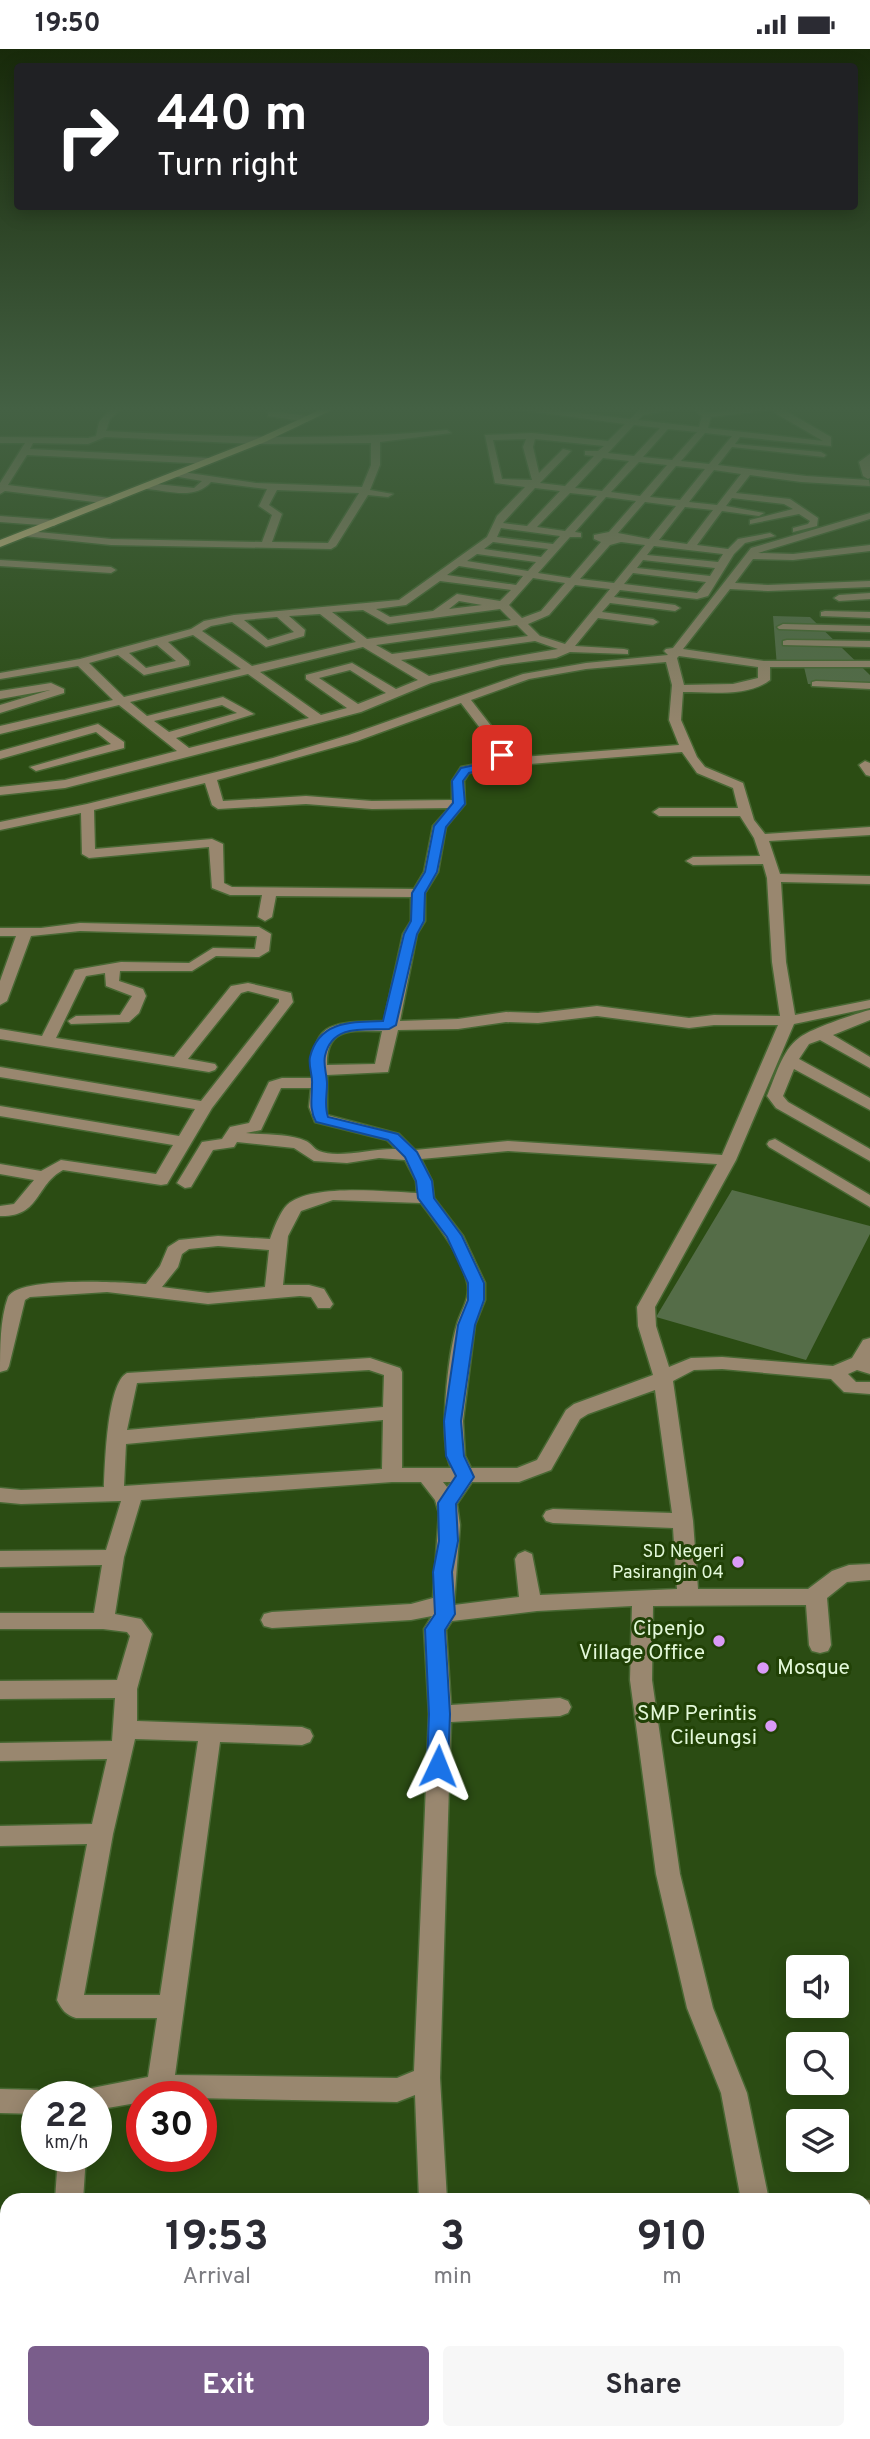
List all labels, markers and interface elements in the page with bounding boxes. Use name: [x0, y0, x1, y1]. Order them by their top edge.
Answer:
text: 19:50: [35, 8, 101, 41]
text: 440 m: [157, 86, 307, 148]
icon: right: [42, 91, 133, 182]
text: Turn right: [157, 147, 299, 187]
pin: [472, 725, 532, 785]
icon: arrive: [483, 736, 521, 774]
place label: SD Negeri Pasirangin 04: [612, 1541, 724, 1585]
marker: SD Negeri Pasirangin 04: [730, 1554, 746, 1570]
place label: Cipenjo Village Office: [579, 1616, 705, 1667]
marker: Cipenjo Village Office: [711, 1633, 727, 1649]
place label: Mosque: [777, 1655, 850, 1682]
marker: Mosque: [755, 1660, 771, 1676]
place label: SMP Perintis Cileungsi: [637, 1701, 757, 1752]
marker: SMP Perintis Cileungsi: [763, 1718, 779, 1734]
position arrow: [401, 1729, 475, 1803]
map controls: [786, 1955, 849, 2172]
button: sound: [786, 1955, 849, 2018]
button: search: [786, 2032, 849, 2095]
speed limit sign: 30: [126, 2081, 217, 2172]
text: 22: [45, 2095, 88, 2139]
button: layers: [786, 2109, 849, 2172]
text: km/h: [45, 2132, 88, 2155]
text: 19:53: [165, 2212, 269, 2265]
text: 3: [440, 2212, 465, 2265]
text: 910: [637, 2212, 707, 2265]
text: Arrival: [183, 2263, 251, 2292]
text: min: [434, 2263, 472, 2292]
text: m: [662, 2263, 682, 2292]
button: Exit: [28, 2346, 429, 2426]
button: Share: [443, 2346, 844, 2426]

